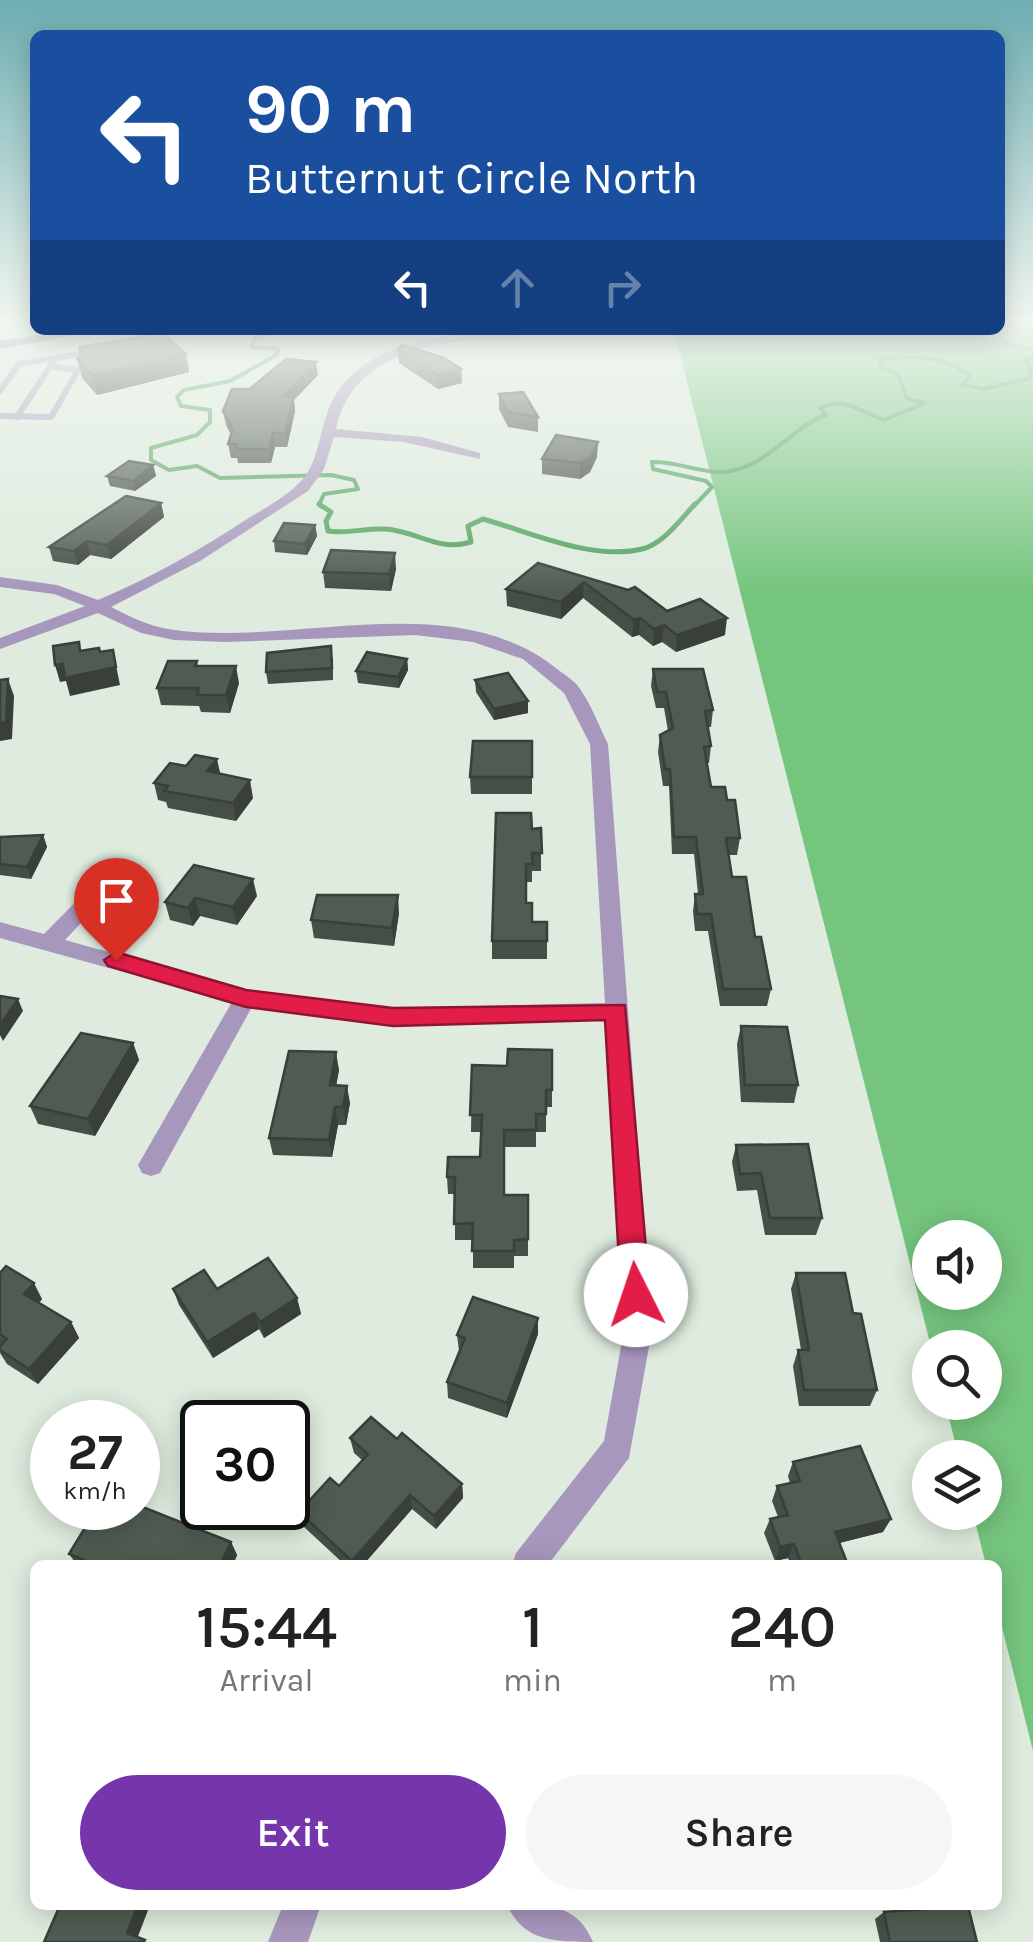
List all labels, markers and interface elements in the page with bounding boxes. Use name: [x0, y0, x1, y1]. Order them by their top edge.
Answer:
text: 90 m: [245, 68, 416, 150]
icon: left: [80, 70, 210, 200]
text: Butternut Circle North: [245, 152, 698, 204]
icon: left: [385, 260, 440, 315]
icon: ahead: [490, 260, 545, 315]
icon: right: [595, 260, 650, 315]
pin: [74, 858, 159, 961]
icon: arrive: [89, 873, 144, 928]
map controls: [912, 1220, 1002, 1530]
button: sound: [912, 1220, 1002, 1310]
position arrow: [584, 1243, 688, 1347]
button: search: [912, 1330, 1002, 1420]
speed limit sign: 30: [180, 1400, 310, 1530]
text: 27: [67, 1423, 123, 1482]
button: layers: [912, 1440, 1002, 1530]
text: km/h: [63, 1476, 127, 1505]
text: 15:44: [196, 1592, 337, 1662]
text: 1: [522, 1592, 543, 1662]
text: 240: [728, 1592, 836, 1662]
text: Arrival: [220, 1662, 313, 1699]
text: min: [503, 1662, 562, 1699]
text: m: [767, 1662, 797, 1699]
button: Exit: [80, 1775, 506, 1890]
button: Share: [526, 1775, 952, 1890]

